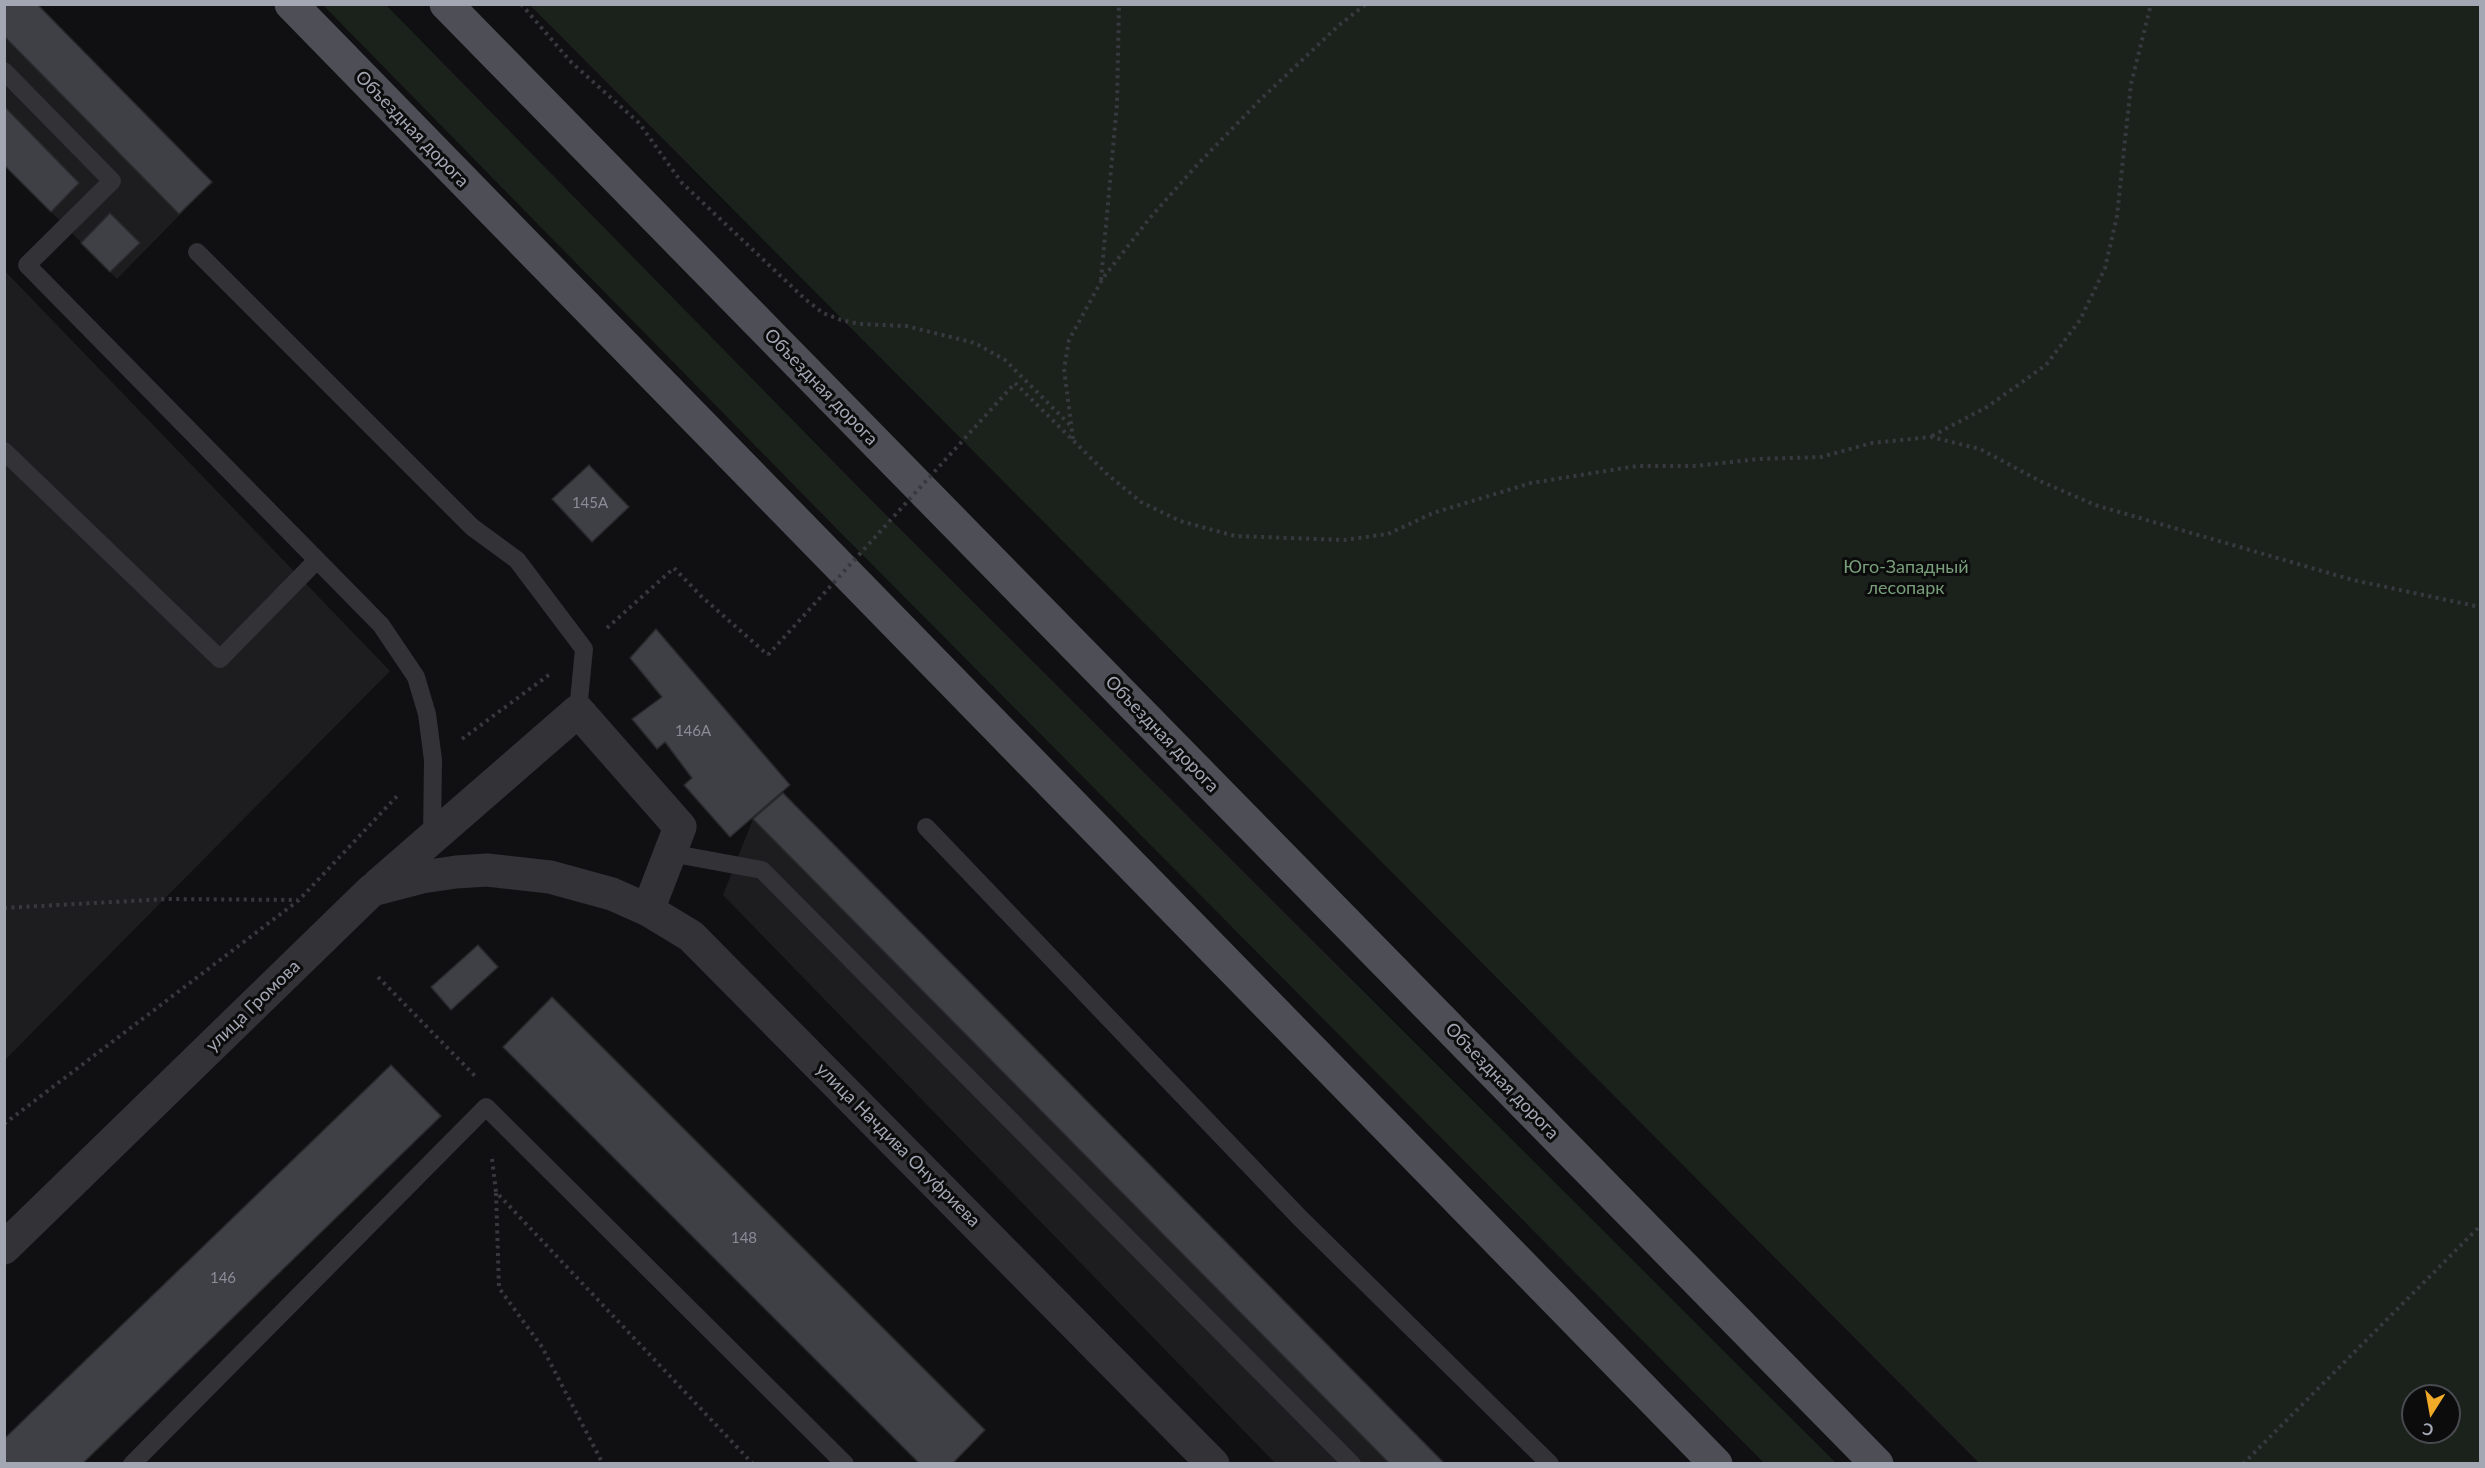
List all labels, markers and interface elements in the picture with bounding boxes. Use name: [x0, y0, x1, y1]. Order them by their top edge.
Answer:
street label: Объездная дорога: [351, 66, 473, 192]
street label: Объездная дорога: [760, 324, 882, 450]
house number: 145А: [572, 494, 608, 512]
park label: Юго-Западный лесопарк: [1843, 556, 1969, 598]
street label: Объездная дорога: [1101, 671, 1223, 797]
house number: 146А: [675, 722, 711, 740]
street label: улица Громова: [201, 956, 305, 1056]
street label: Объездная дорога: [1441, 1018, 1563, 1144]
street label: улица Начдива Онуфриева: [811, 1058, 985, 1232]
house number: 148: [731, 1229, 757, 1247]
house number: 146: [210, 1269, 236, 1287]
north arrow: [2401, 1384, 2461, 1444]
text: С: [2421, 1420, 2435, 1441]

